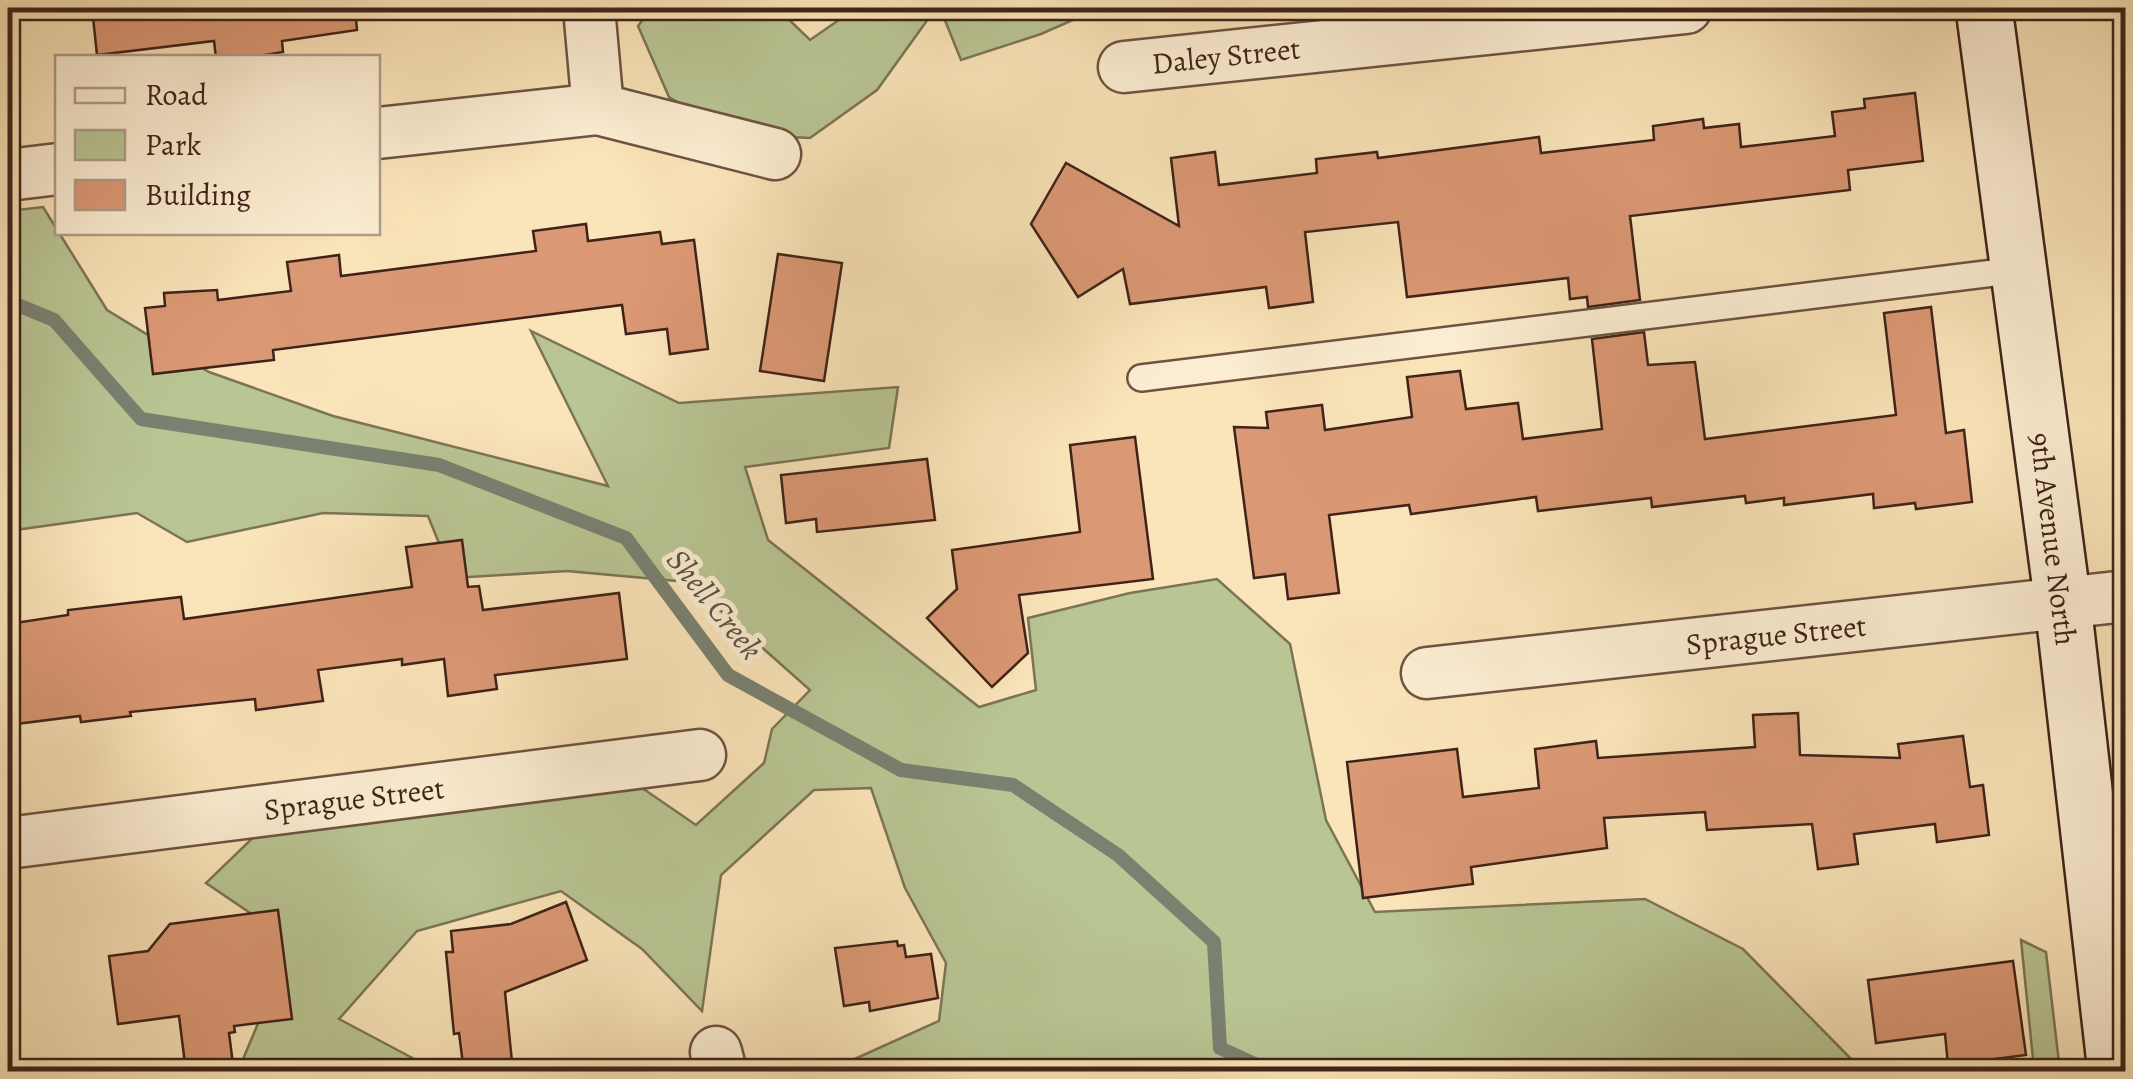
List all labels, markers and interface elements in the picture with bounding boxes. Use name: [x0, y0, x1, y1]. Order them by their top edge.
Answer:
street label: Daley Street: [1150, 28, 1302, 84]
legend: [55, 55, 380, 235]
text: Road: [145, 75, 208, 115]
text: Park: [145, 125, 201, 165]
text: Building: [145, 175, 251, 215]
street label: 9th Avenue North: [2020, 430, 2086, 648]
water label: Shell Creek: [657, 539, 773, 669]
street label: Sprague Street: [1684, 606, 1868, 664]
street label: Sprague Street: [262, 768, 447, 830]

